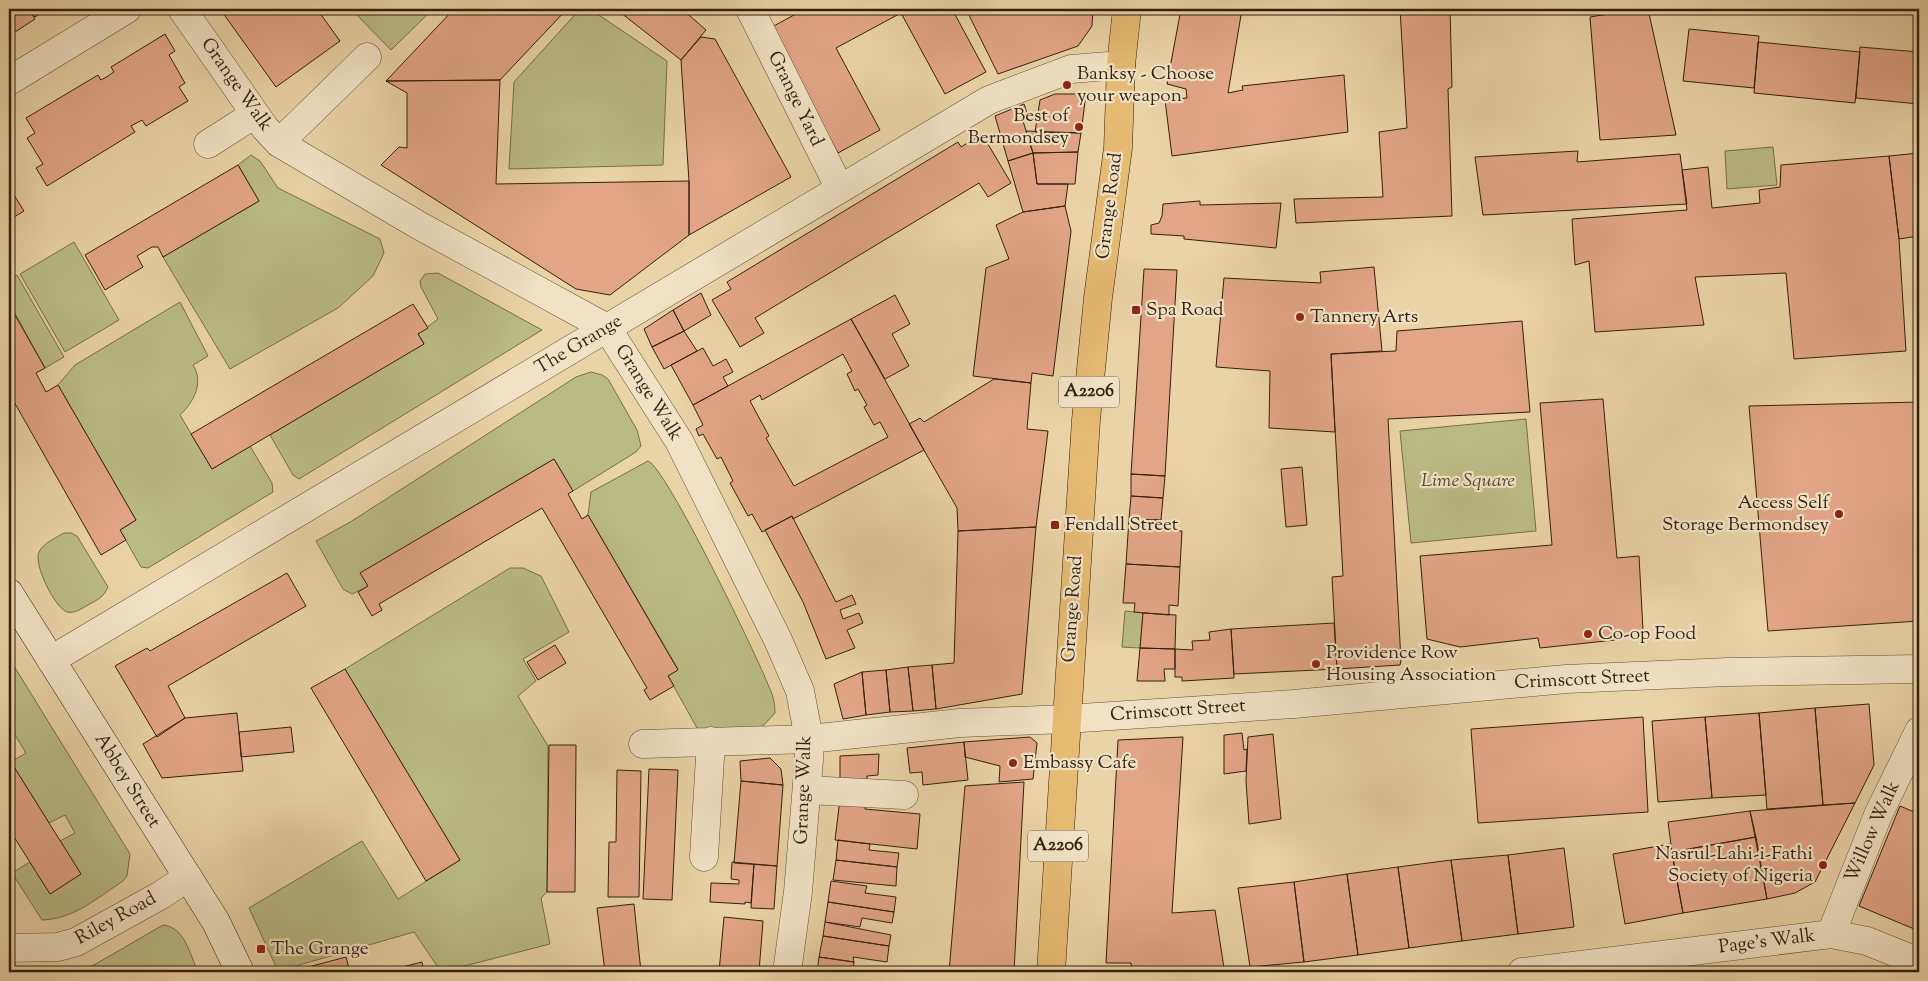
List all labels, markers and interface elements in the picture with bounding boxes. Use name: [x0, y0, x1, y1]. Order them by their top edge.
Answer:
street label: Grange Walk: [194, 33, 279, 138]
street label: Grange Yard: [760, 47, 830, 151]
place label: Banksy - Choose your weapon: [1077, 61, 1214, 110]
marker: Banksy - Choose your weapon: [1061, 79, 1073, 91]
place label: Best of Bermondsey: [968, 103, 1070, 152]
marker: Best of Bermondsey: [1073, 121, 1085, 133]
street label: Grange Road: [1090, 151, 1130, 261]
place label: Spa Road: [1146, 297, 1224, 324]
marker: Spa Road: [1130, 304, 1142, 316]
place label: Tannery Arts: [1310, 304, 1418, 331]
street label: The Grange: [530, 308, 628, 382]
marker: Tannery Arts: [1294, 311, 1306, 323]
street label: Grange Walk: [608, 340, 689, 447]
road number: A2206: [1059, 377, 1119, 408]
park label: Lime Square: [1421, 468, 1515, 495]
place label: Access Self Storage Bermondsey: [1662, 490, 1830, 539]
marker: Access Self Storage Bermondsey: [1833, 508, 1845, 520]
place label: Fendall Street: [1065, 512, 1179, 539]
marker: Fendall Street: [1049, 519, 1061, 531]
street label: Grange Road: [1056, 554, 1090, 663]
place label: Co-op Food: [1598, 621, 1696, 648]
marker: Co-op Food: [1582, 628, 1594, 640]
place label: Providence Row Housing Association: [1326, 640, 1496, 689]
marker: Providence Row Housing Association: [1310, 658, 1322, 670]
street label: Crimscott Street: [1514, 663, 1651, 697]
street label: Crimscott Street: [1109, 693, 1247, 729]
street label: Abbey Street: [87, 728, 167, 834]
street label: Grange Walk: [789, 734, 819, 845]
place label: Embassy Cafe: [1023, 750, 1137, 777]
marker: Embassy Cafe: [1007, 757, 1019, 769]
street label: Willow Walk: [1839, 776, 1908, 887]
road number: A2206: [1028, 830, 1088, 861]
place label: Nasrul-Lahi-i-Fathi Society of Nigeria: [1655, 841, 1813, 890]
marker: Nasrul-Lahi-i-Fathi Society of Nigeria: [1817, 859, 1829, 871]
street label: Riley Road: [71, 886, 162, 952]
street label: Page's Walk: [1717, 923, 1818, 961]
place label: The Grange: [271, 936, 369, 963]
marker: The Grange: [255, 943, 267, 955]

